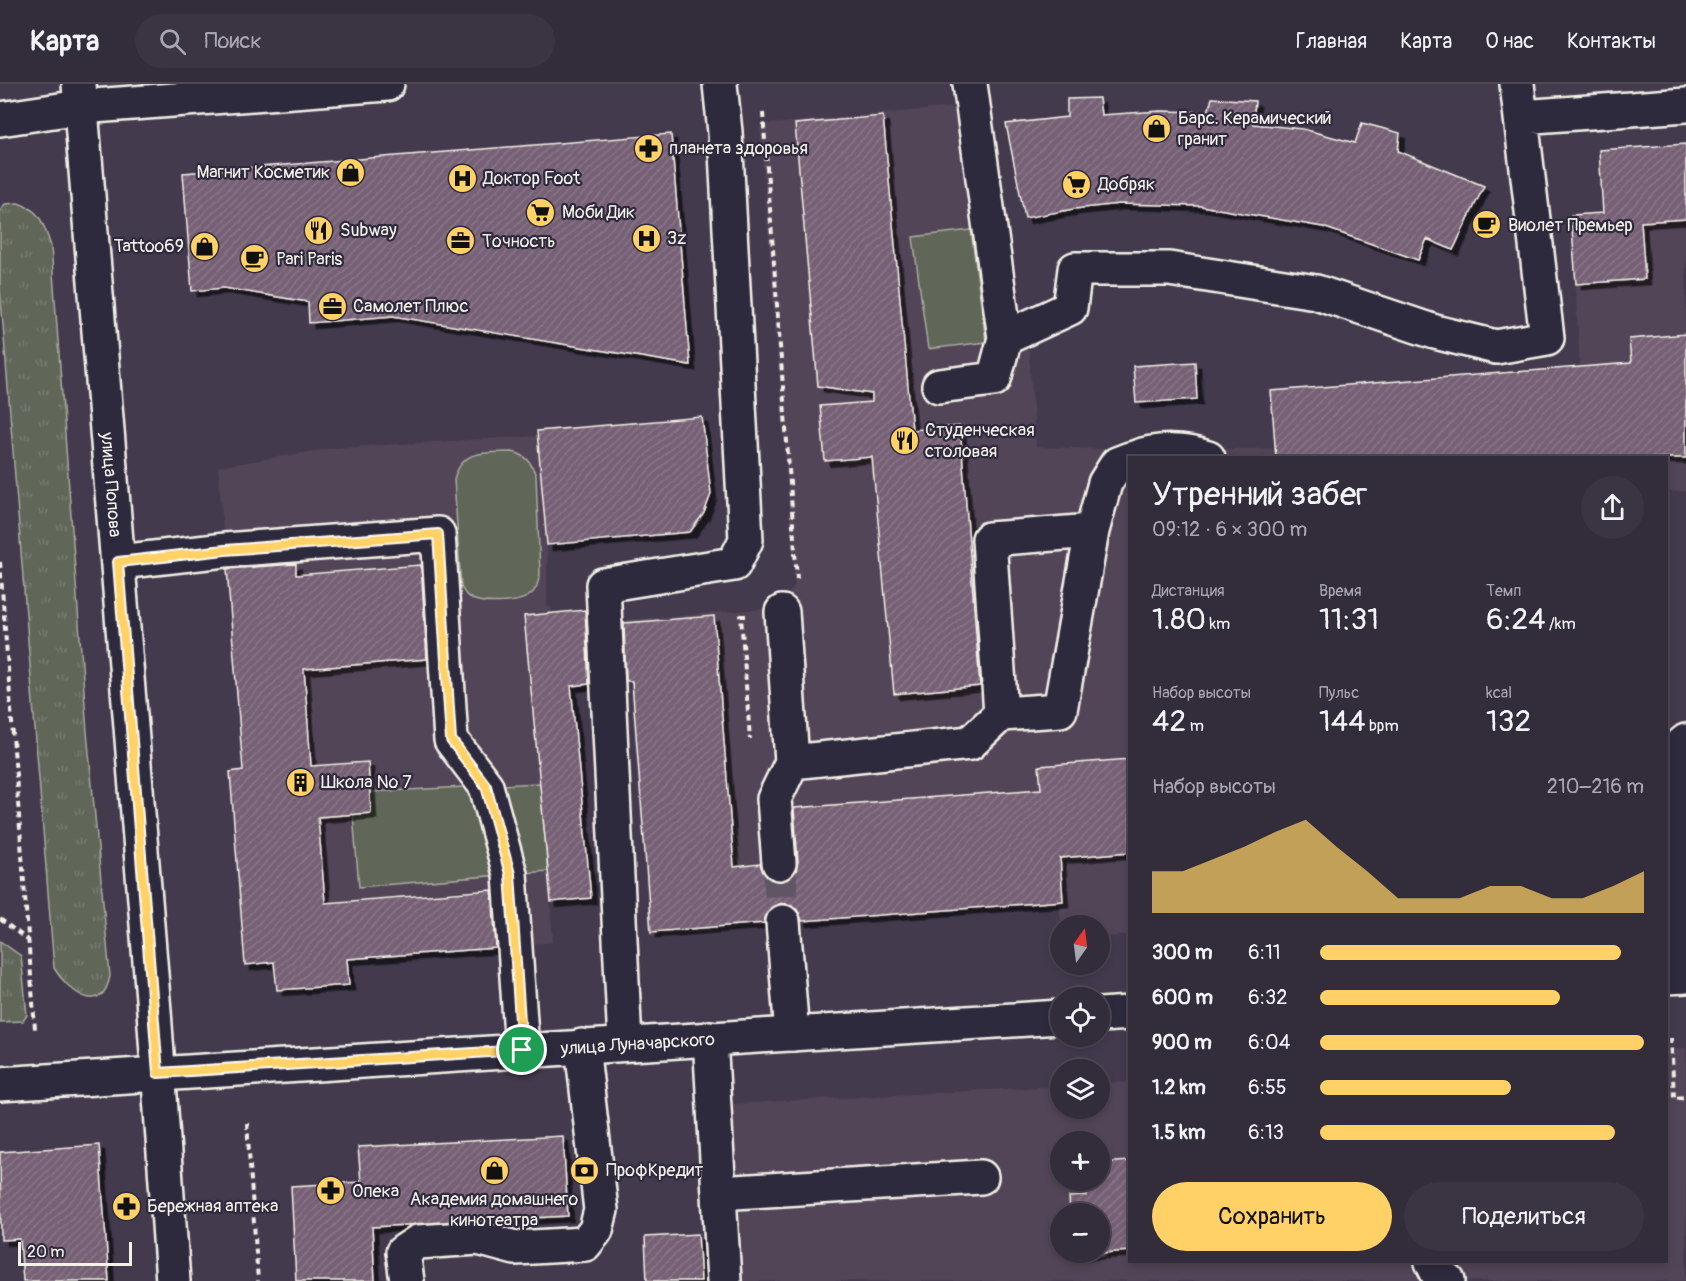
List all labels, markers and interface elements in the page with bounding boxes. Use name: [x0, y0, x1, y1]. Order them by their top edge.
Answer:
search box: [135, 14, 555, 68]
text: Карта: [30, 24, 99, 59]
icon: search: [156, 25, 189, 58]
text: Поиск: [204, 27, 262, 55]
text: Главная: [1296, 28, 1367, 55]
text: Карта: [1400, 28, 1452, 55]
text: О нас: [1485, 28, 1534, 55]
text: Контакты: [1567, 28, 1656, 55]
place label: Барс. Керамический гранит: [1178, 107, 1332, 151]
shop icon: Барс. Керамический гранит: [1141, 112, 1173, 144]
pharmacy icon: планета здоровья: [632, 132, 664, 164]
place label: планета здоровья: [669, 137, 808, 160]
shop icon: Магнит Косметик: [335, 156, 367, 188]
place label: Магнит Косметик: [196, 161, 330, 184]
hospital icon: Доктор Foot: [446, 162, 478, 194]
place label: Доктор Foot: [482, 167, 581, 190]
supermarket icon: Добряк: [1061, 168, 1093, 200]
place label: Добряк: [1097, 173, 1155, 196]
supermarket icon: Моби Дик: [525, 196, 557, 228]
place label: Моби Дик: [562, 201, 635, 224]
cafe icon: Виолет Премьер: [1471, 209, 1503, 241]
restaurant icon: Subway: [303, 214, 335, 246]
place label: Виолет Премьер: [1508, 214, 1633, 237]
place label: Subway: [340, 219, 397, 242]
hospital icon: 3z: [630, 222, 662, 254]
office icon: Точность: [445, 225, 477, 257]
place label: 3z: [667, 227, 686, 250]
shop icon: Tattoo69: [189, 230, 221, 262]
place label: Точность: [482, 230, 555, 253]
place label: Tattoo69: [114, 235, 184, 258]
cafe icon: Pari Paris: [239, 243, 271, 275]
place label: Pari Paris: [276, 248, 342, 271]
office icon: Самолет Плюс: [316, 290, 348, 322]
place label: Самолет Плюс: [353, 295, 469, 318]
place label: Студенческая столовая: [925, 419, 1035, 463]
restaurant icon: Студенческая столовая: [888, 424, 920, 456]
street label: улица Попова: [96, 430, 127, 538]
text: Утренний забег: [1152, 474, 1368, 515]
button: share: [1581, 476, 1644, 539]
text: 09:12 · 6 × 300 m: [1152, 517, 1307, 542]
text: Дистанция: [1152, 581, 1225, 601]
text: Время: [1319, 581, 1362, 601]
text: Темп: [1486, 581, 1521, 601]
text: 1.80: [1152, 601, 1206, 638]
text: 11:31: [1319, 601, 1379, 638]
text: 6:24: [1486, 601, 1546, 638]
text: km: [1206, 614, 1230, 634]
text: /km: [1546, 614, 1576, 634]
text: Набор высоты: [1152, 683, 1251, 703]
text: Пульс: [1319, 683, 1359, 703]
text: kcal: [1486, 683, 1512, 703]
text: 42: [1152, 703, 1186, 740]
text: 144: [1319, 703, 1366, 740]
text: 132: [1486, 703, 1531, 740]
text: m: [1186, 716, 1204, 736]
text: bpm: [1366, 716, 1399, 736]
building icon: Школа № 7: [284, 766, 316, 798]
place label: Школа № 7: [321, 771, 412, 794]
text: Набор высоты: [1152, 774, 1276, 799]
text: 210–216 m: [1547, 774, 1644, 799]
north arrow: [1050, 915, 1110, 975]
map controls: [1050, 915, 1110, 1263]
text: 300 m: [1152, 940, 1213, 965]
text: 6:11: [1248, 940, 1281, 965]
text: 600 m: [1152, 985, 1213, 1010]
text: 6:32: [1248, 985, 1287, 1010]
button: locate: [1050, 987, 1110, 1047]
pin: [496, 1024, 547, 1075]
street label: улица Луначарского: [559, 1027, 716, 1060]
text: 900 m: [1152, 1030, 1212, 1055]
text: 6:04: [1248, 1030, 1290, 1055]
icon: arrive: [505, 1033, 538, 1066]
button: layers: [1050, 1059, 1110, 1119]
text: 1.2 km: [1152, 1075, 1206, 1100]
text: 6:55: [1248, 1075, 1287, 1100]
text: 1.5 km: [1152, 1120, 1205, 1145]
text: 6:13: [1248, 1120, 1284, 1145]
button: +: [1050, 1131, 1110, 1191]
shop icon: Академия домашнего кинотеатра: [478, 1154, 510, 1186]
bank icon: ПрофКредит: [569, 1154, 601, 1186]
place label: ПрофКредит: [606, 1159, 703, 1182]
pharmacy icon: Опека: [315, 1175, 347, 1207]
place label: Опека: [352, 1180, 399, 1203]
button: Сохранить: [1152, 1182, 1392, 1251]
button: Поделиться: [1404, 1182, 1644, 1251]
place label: Академия домашнего кинотеатра: [410, 1188, 579, 1232]
pharmacy icon: Бережная аптека: [110, 1190, 142, 1222]
place label: Бережная аптека: [147, 1195, 278, 1218]
button: −: [1050, 1203, 1110, 1263]
scale bar: [18, 1239, 132, 1266]
text: 20 m: [27, 1242, 65, 1262]

